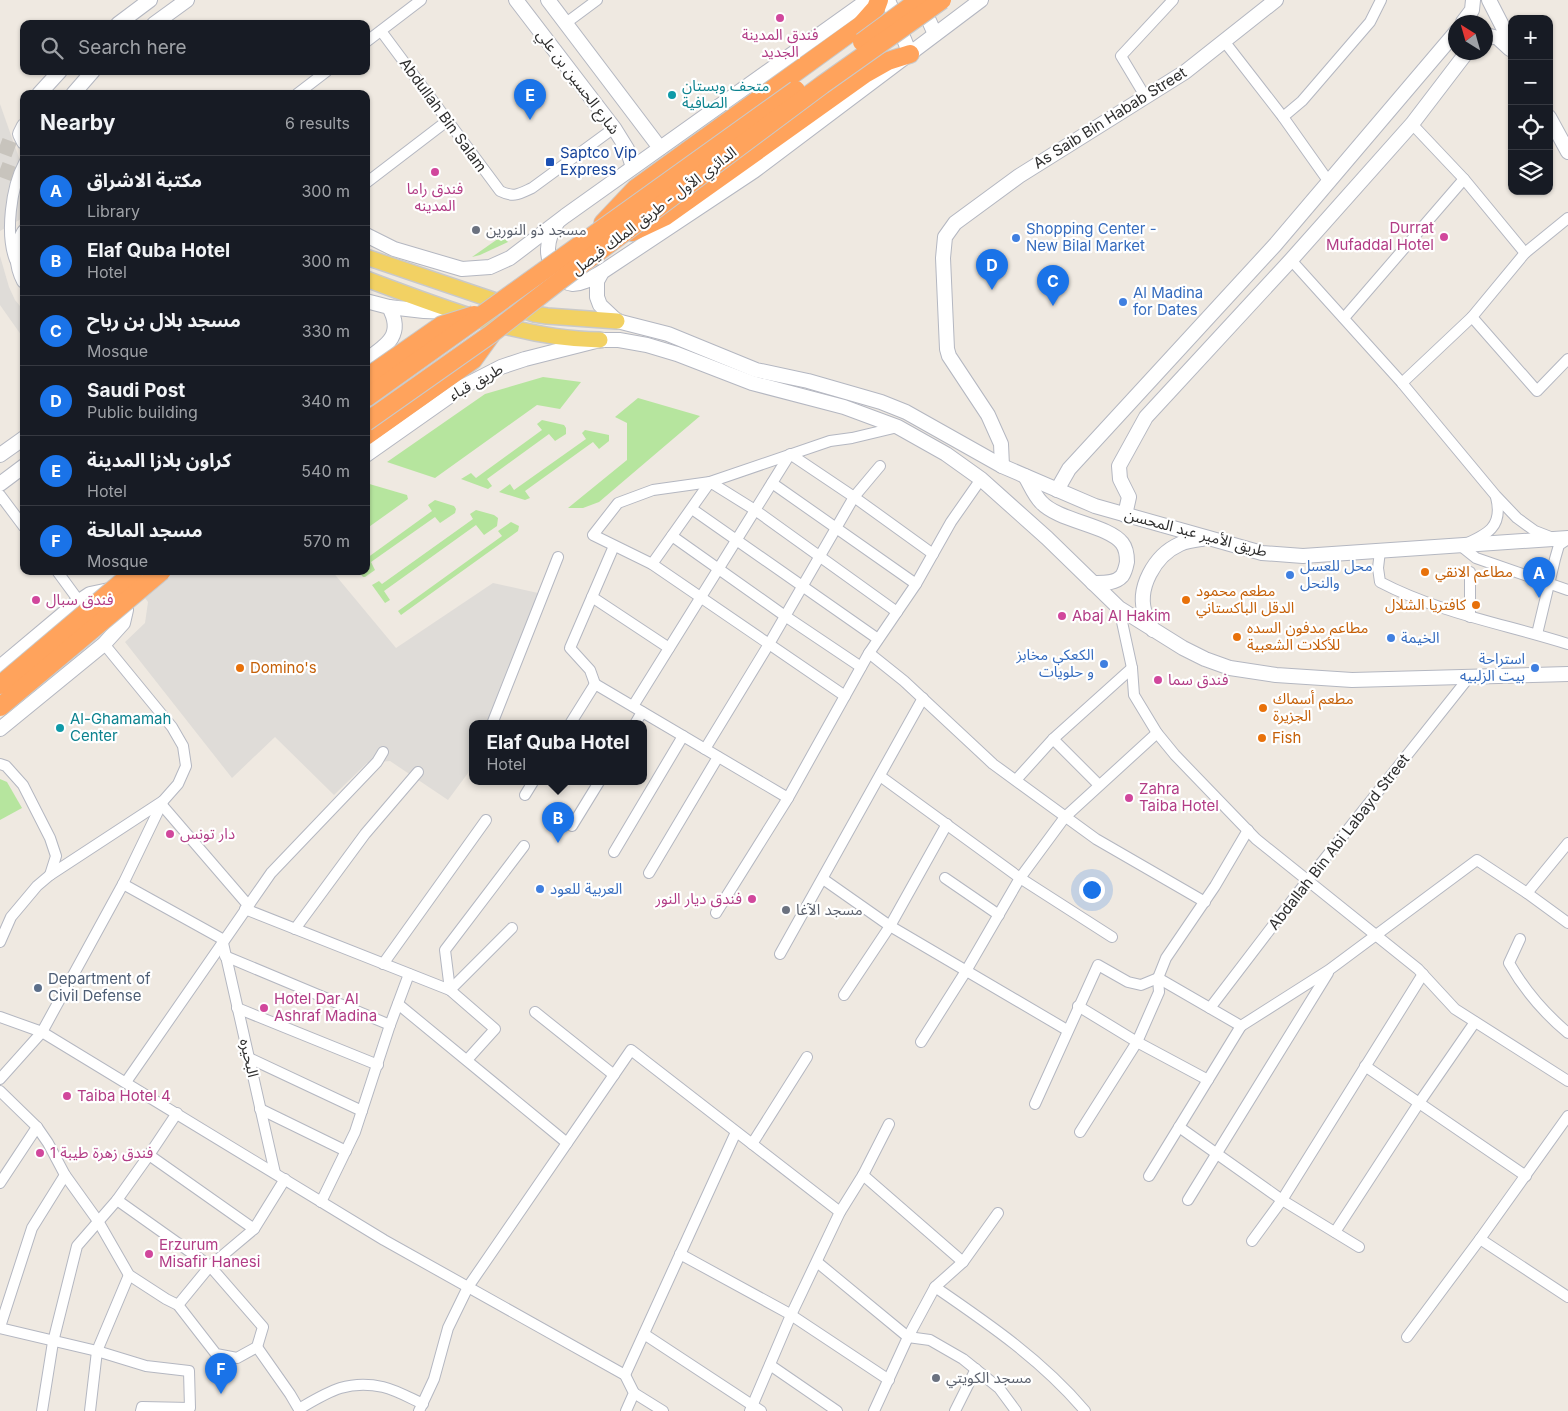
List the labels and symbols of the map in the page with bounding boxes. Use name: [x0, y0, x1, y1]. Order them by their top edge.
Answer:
marker: فندق المدينة الجديد: [774, 12, 786, 24]
north arrow: [1448, 15, 1493, 60]
place label: فندق المدينة الجديد: [742, 25, 819, 61]
street label: شارع الحسين بن علي: [530, 26, 624, 140]
street label: Abdullah Bin Salam: [396, 54, 491, 175]
street label: As Saib Bin Habab Street: [1030, 63, 1190, 173]
place label: متحف وبستان الصافية: [682, 76, 769, 112]
pin: E: [514, 79, 546, 120]
marker: متحف وبستان الصافية: [666, 89, 678, 101]
street label: الدائري الأول - طريق الملك فيصل: [567, 142, 742, 281]
place label: Saptco Vip Express: [560, 143, 637, 179]
marker: Saptco Vip Express: [544, 156, 556, 168]
marker: فندق راما المدينه: [429, 166, 441, 178]
place label: فندق راما المدينه: [407, 179, 464, 215]
place label: Durrat Mufaddal Hotel: [1326, 218, 1434, 254]
place label: Shopping Center - New Bilal Market: [1026, 219, 1157, 255]
place label: مسجد ذو النورين: [486, 220, 587, 239]
marker: مسجد ذو النورين: [470, 224, 482, 236]
marker: Durrat Mufaddal Hotel: [1438, 231, 1450, 243]
marker: Shopping Center - New Bilal Market: [1010, 232, 1022, 244]
pin: D: [976, 249, 1008, 290]
pin: C: [1037, 265, 1069, 306]
place label: Al Madina for Dates: [1133, 283, 1203, 319]
marker: Al Madina for Dates: [1117, 296, 1129, 308]
street label: طريق قباء: [445, 359, 507, 405]
street label: طريق الأمير عبد المحسن: [1123, 504, 1269, 562]
place label: محل للعسل والنحل: [1300, 556, 1373, 592]
pin: A: [1523, 557, 1555, 598]
place label: مطاعم الانقي: [1435, 562, 1513, 583]
marker: مطاعم الانقي: [1419, 566, 1431, 578]
marker: محل للعسل والنحل: [1284, 569, 1296, 581]
place label: مطعم محمود الدقل الباكستاني: [1196, 581, 1294, 619]
place label: فندق سبال: [46, 590, 114, 609]
marker: فندق سبال: [30, 594, 42, 606]
marker: مطعم محمود الدقل الباكستاني: [1180, 594, 1192, 606]
place label: كافتريا الشلال: [1385, 595, 1467, 614]
marker: كافتريا الشلال: [1470, 599, 1482, 611]
place label: Abaj Al Hakim: [1072, 606, 1171, 625]
marker: Abaj Al Hakim: [1056, 610, 1068, 622]
place label: مطاعم مدفون السده للأكلات الشعبية: [1247, 618, 1369, 654]
place label: الخيمة: [1401, 628, 1440, 647]
marker: مطاعم مدفون السده للأكلات الشعبية: [1231, 631, 1243, 643]
marker: الخيمة: [1385, 632, 1397, 644]
place label: الكعكي مخابز و حلويات: [1015, 645, 1094, 681]
place label: استراحة بيت الزلبيه: [1460, 649, 1525, 685]
place label: Domino's: [250, 658, 317, 677]
marker: الكعكي مخابز و حلويات: [1098, 658, 1110, 670]
marker: Domino's: [234, 662, 246, 674]
marker: استراحة بيت الزلبيه: [1529, 662, 1541, 674]
place label: فندق سما: [1168, 670, 1229, 689]
marker: فندق سما: [1152, 674, 1164, 686]
place label: مطعم أسماك الجزيرة: [1273, 689, 1354, 725]
marker: مطعم أسماك الجزيرة: [1257, 702, 1269, 714]
place label: Al-Ghamamah Center: [70, 709, 171, 745]
marker: Al-Ghamamah Center: [54, 722, 66, 734]
place label: Fish: [1272, 728, 1301, 747]
marker: Fish: [1256, 732, 1268, 744]
street label: Abdallah Bin Abi Labayd Street: [1264, 750, 1413, 933]
place label: Zahra Taiba Hotel: [1139, 779, 1219, 815]
marker: Zahra Taiba Hotel: [1123, 792, 1135, 804]
pin: B: [542, 802, 574, 843]
place label: دار تونس: [180, 824, 235, 843]
marker: دار تونس: [164, 828, 176, 840]
your location: [1079, 877, 1105, 903]
place label: العربية للعود: [550, 879, 622, 898]
marker: العربية للعود: [534, 883, 546, 895]
place label: فندق ديار النور: [654, 889, 742, 908]
marker: فندق ديار النور: [746, 893, 758, 905]
place label: مسجد الآغا: [796, 900, 863, 919]
marker: مسجد الآغا: [780, 904, 792, 916]
place label: Department of Civil Defense: [48, 969, 151, 1005]
marker: Department of Civil Defense: [32, 982, 44, 994]
place label: Hotel Dar Al Ashraf Madina: [274, 989, 377, 1025]
marker: Hotel Dar Al Ashraf Madina: [258, 1002, 270, 1014]
street label: البحيره: [236, 1037, 263, 1079]
place label: Taiba Hotel 4: [77, 1086, 171, 1105]
marker: Taiba Hotel 4: [61, 1090, 73, 1102]
place label: فندق زهرة طيبة 1: [50, 1143, 154, 1162]
marker: فندق زهرة طيبة 1: [34, 1147, 46, 1159]
place label: Erzurum Misafir Hanesi: [159, 1235, 260, 1271]
marker: Erzurum Misafir Hanesi: [143, 1248, 155, 1260]
pin: F: [205, 1353, 237, 1394]
place label: مسجد الكويتي: [946, 1368, 1032, 1389]
marker: مسجد الكويتي: [930, 1372, 942, 1384]

